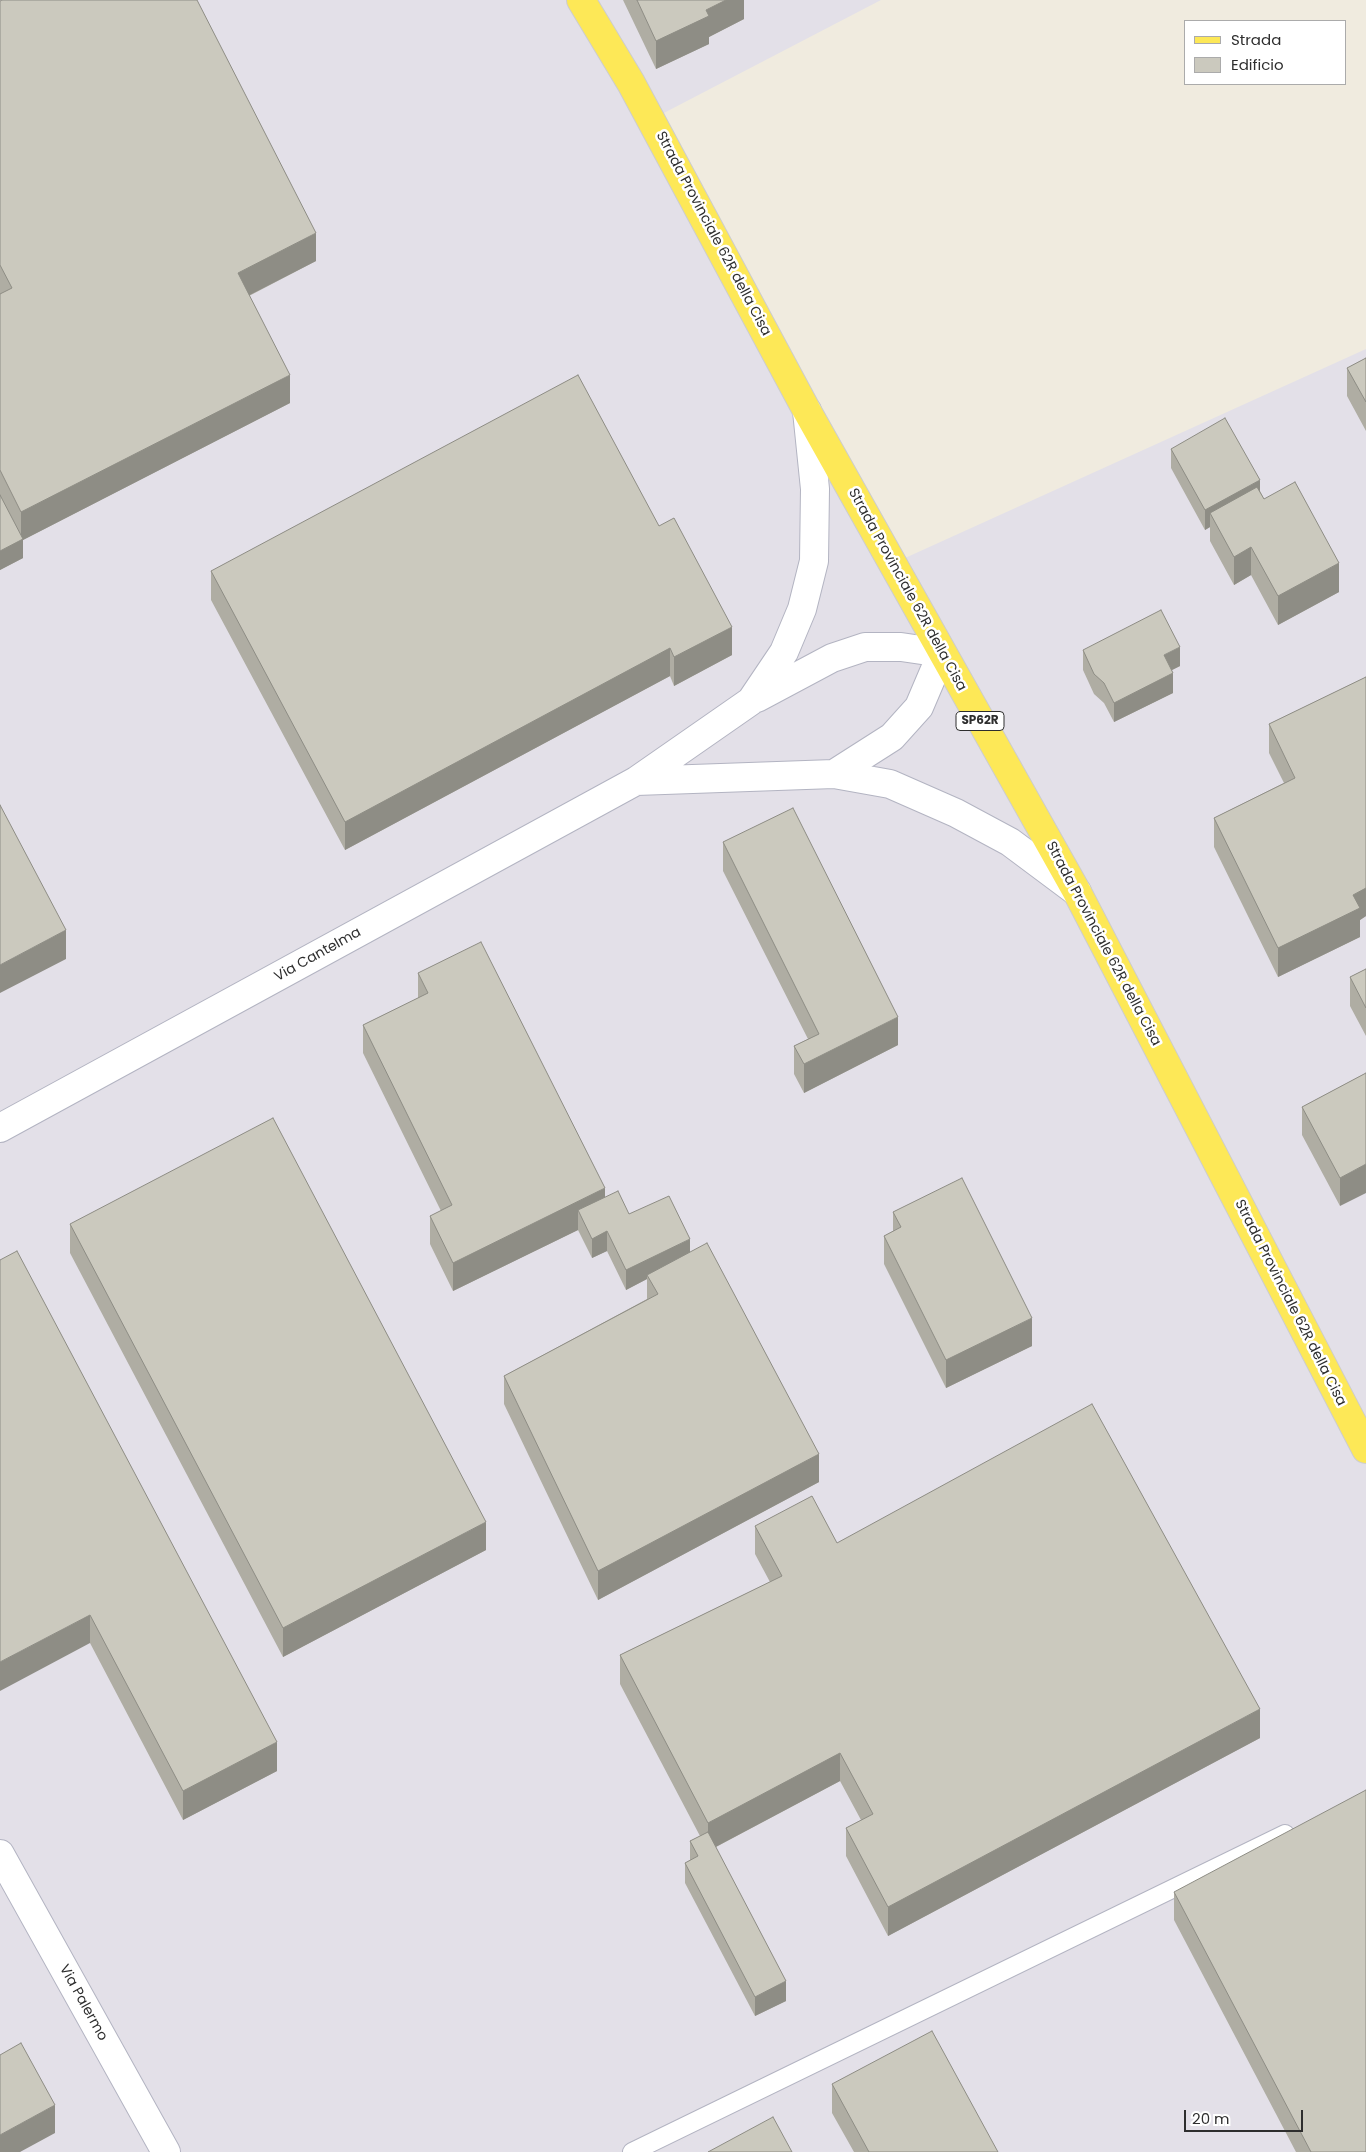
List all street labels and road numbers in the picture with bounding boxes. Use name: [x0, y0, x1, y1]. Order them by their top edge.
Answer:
street label: Strada Provinciale 62R della Cisa: [652, 129, 774, 339]
street label: Strada Provinciale 62R della Cisa: [844, 486, 970, 694]
road number: SP62R: [956, 711, 1004, 730]
street label: Strada Provinciale 62R della Cisa: [1042, 839, 1164, 1049]
street label: Via Cantelma: [272, 924, 364, 986]
street label: Strada Provinciale 62R della Cisa: [1231, 1197, 1349, 1409]
street label: Via Palermo: [55, 1962, 111, 2044]

